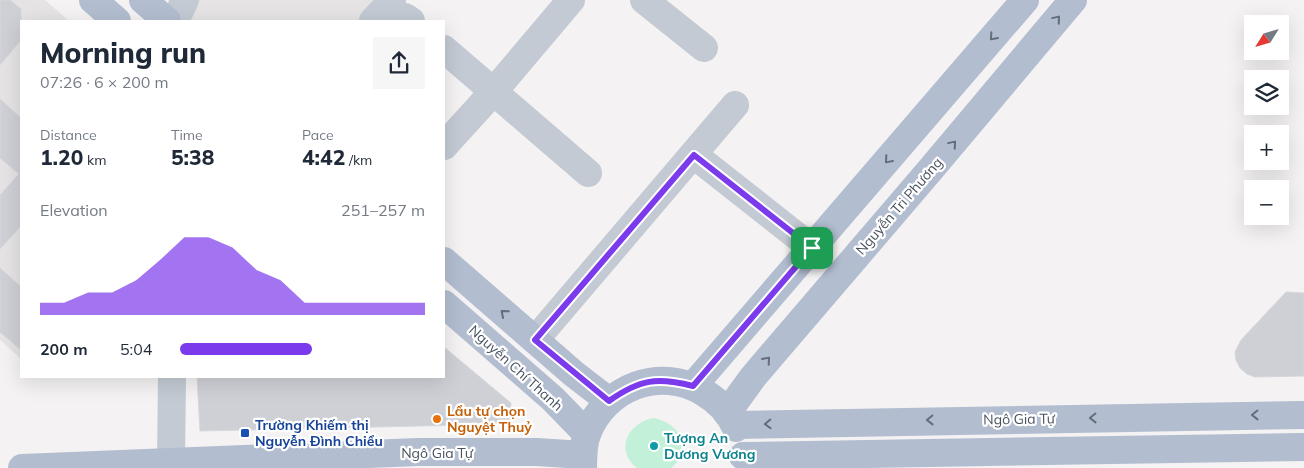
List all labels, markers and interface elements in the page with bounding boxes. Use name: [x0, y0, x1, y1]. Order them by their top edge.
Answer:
north arrow: [1244, 15, 1289, 60]
map controls: [1244, 15, 1289, 225]
one-way arrow: [1052, 16, 1060, 25]
one-way arrow: [991, 31, 999, 40]
text: Morning run: [40, 35, 206, 70]
button: share: [373, 37, 425, 89]
button: layers: [1244, 70, 1289, 115]
text: 07:26 · 6 × 200 m: [40, 72, 169, 92]
button: +: [1244, 125, 1289, 170]
text: Distance: [40, 126, 97, 144]
text: Time: [171, 126, 203, 144]
text: Pace: [302, 126, 334, 144]
one-way arrow: [947, 140, 956, 149]
text: 1.20: [40, 144, 83, 170]
text: 5:38: [171, 144, 214, 170]
text: 4:42: [302, 144, 345, 170]
text: km: [83, 151, 106, 169]
text: /km: [345, 151, 372, 169]
street label: Nguyễn Tri Phương: [852, 154, 946, 258]
one-way arrow: [884, 155, 893, 164]
button: −: [1244, 180, 1289, 225]
text: Elevation: [40, 200, 108, 220]
text: 251–257 m: [341, 200, 425, 220]
pin: [791, 227, 833, 269]
icon: arrive: [798, 234, 826, 262]
one-way arrow: [501, 310, 510, 319]
street label: Nguyễn Chí Thanh: [465, 321, 567, 415]
text: 200 m: [40, 339, 88, 359]
text: 5:04: [120, 339, 152, 359]
one-way arrow: [762, 356, 771, 365]
place label: Lẩu tự chọn Nguyệt Thuỷ: [447, 402, 532, 436]
street label: Ngô Gia Tự: [983, 409, 1056, 429]
one-way arrow: [1251, 410, 1259, 420]
marker: Lẩu tự chọn Nguyệt Thuỷ: [431, 413, 443, 425]
one-way arrow: [1089, 413, 1096, 423]
one-way arrow: [926, 415, 934, 426]
place label: Trường Khiếm thị Nguyễn Đình Chiểu: [255, 416, 383, 450]
one-way arrow: [764, 418, 772, 429]
marker: Trường Khiếm thị Nguyễn Đình Chiểu: [239, 427, 251, 439]
place label: Tượng An Dương Vương: [664, 429, 755, 463]
marker: Tượng An Dương Vương: [648, 440, 660, 452]
street label: Ngô Gia Tự: [401, 444, 474, 462]

